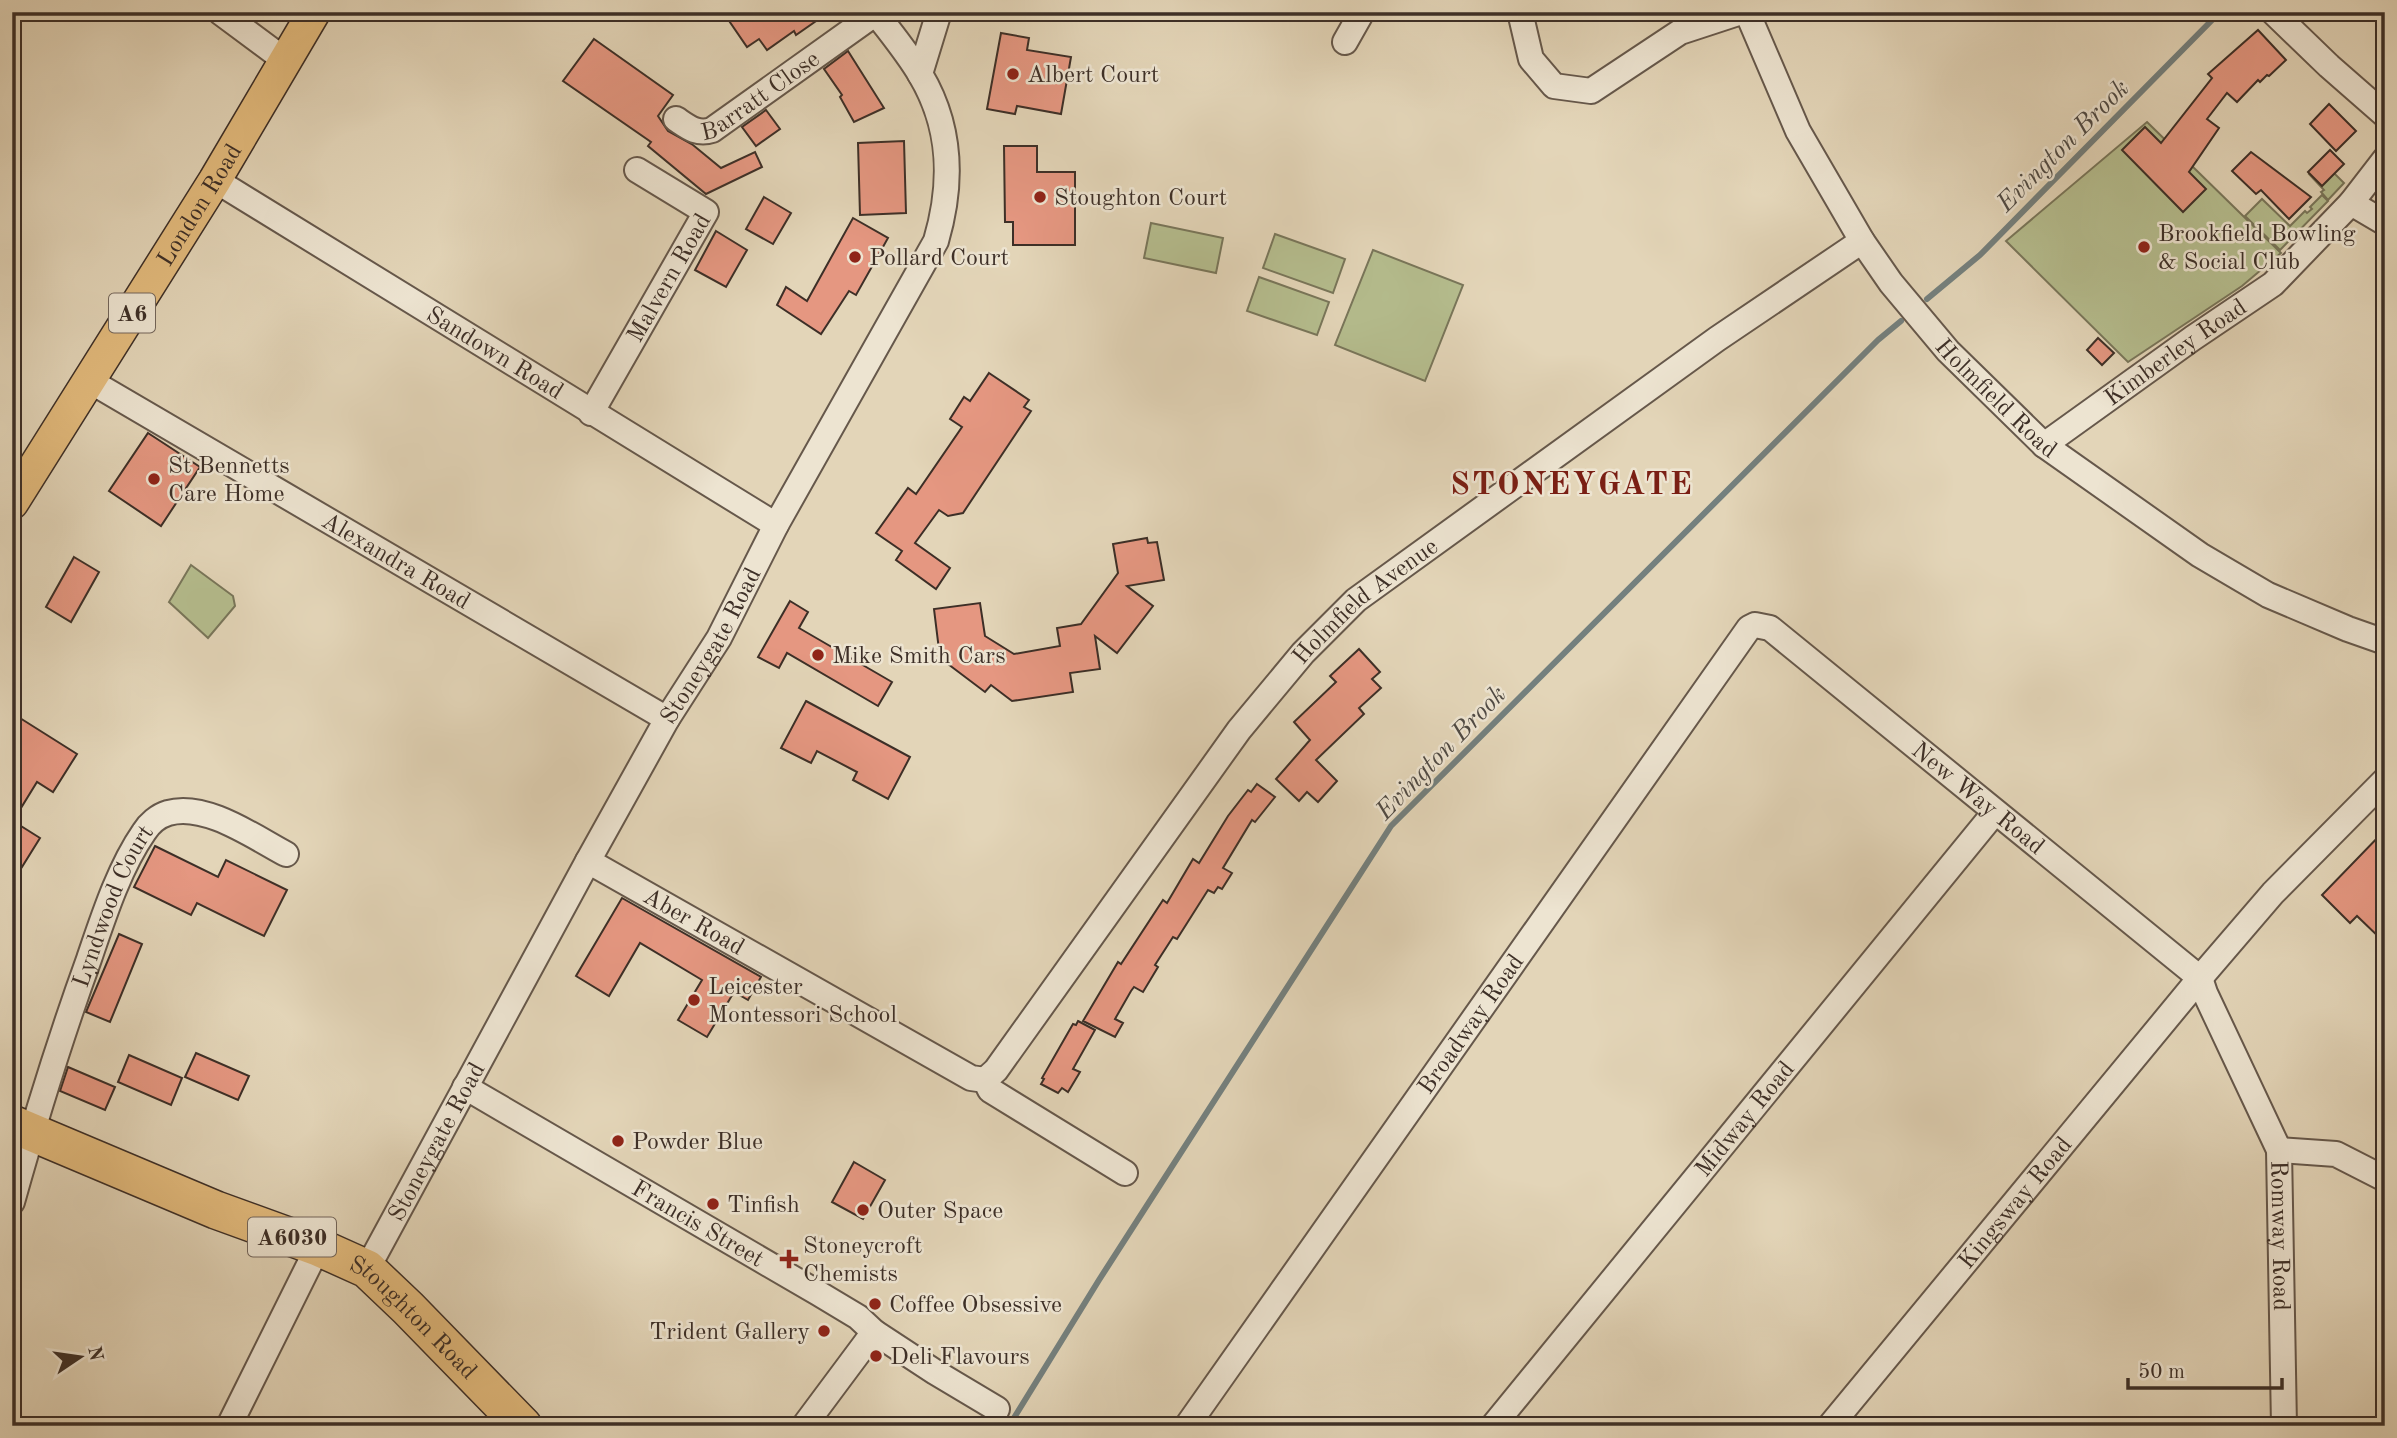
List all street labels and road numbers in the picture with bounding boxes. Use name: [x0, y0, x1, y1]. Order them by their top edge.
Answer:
street label: Barratt Close: [699, 47, 825, 146]
street label: London Road: [154, 141, 247, 271]
street label: Malvern Road: [624, 210, 716, 347]
road number: A6: [109, 294, 155, 332]
street label: Kimberley Road: [2101, 295, 2252, 411]
street label: Sandown Road: [422, 303, 567, 405]
street label: Holmfield Road: [1929, 335, 2060, 464]
street label: Alexandra Road: [317, 509, 474, 615]
street label: Holmfield Avenue: [1289, 535, 1443, 670]
street label: Stoneygate Road: [657, 564, 766, 729]
street label: New Way Road: [1907, 739, 2048, 860]
street label: Lyndwood Court: [70, 821, 159, 991]
street label: Aber Road: [639, 885, 748, 961]
street label: Broadway Road: [1415, 951, 1529, 1099]
street label: Midway Road: [1692, 1058, 1800, 1182]
street label: Stoneygate Road: [385, 1059, 490, 1226]
street label: Kingsway Road: [1955, 1133, 2077, 1274]
street label: Romway Road: [2265, 1160, 2292, 1311]
street label: Francis Street: [627, 1177, 767, 1273]
road number: A6030: [248, 1218, 336, 1256]
street label: Stoughton Road: [345, 1253, 480, 1385]

